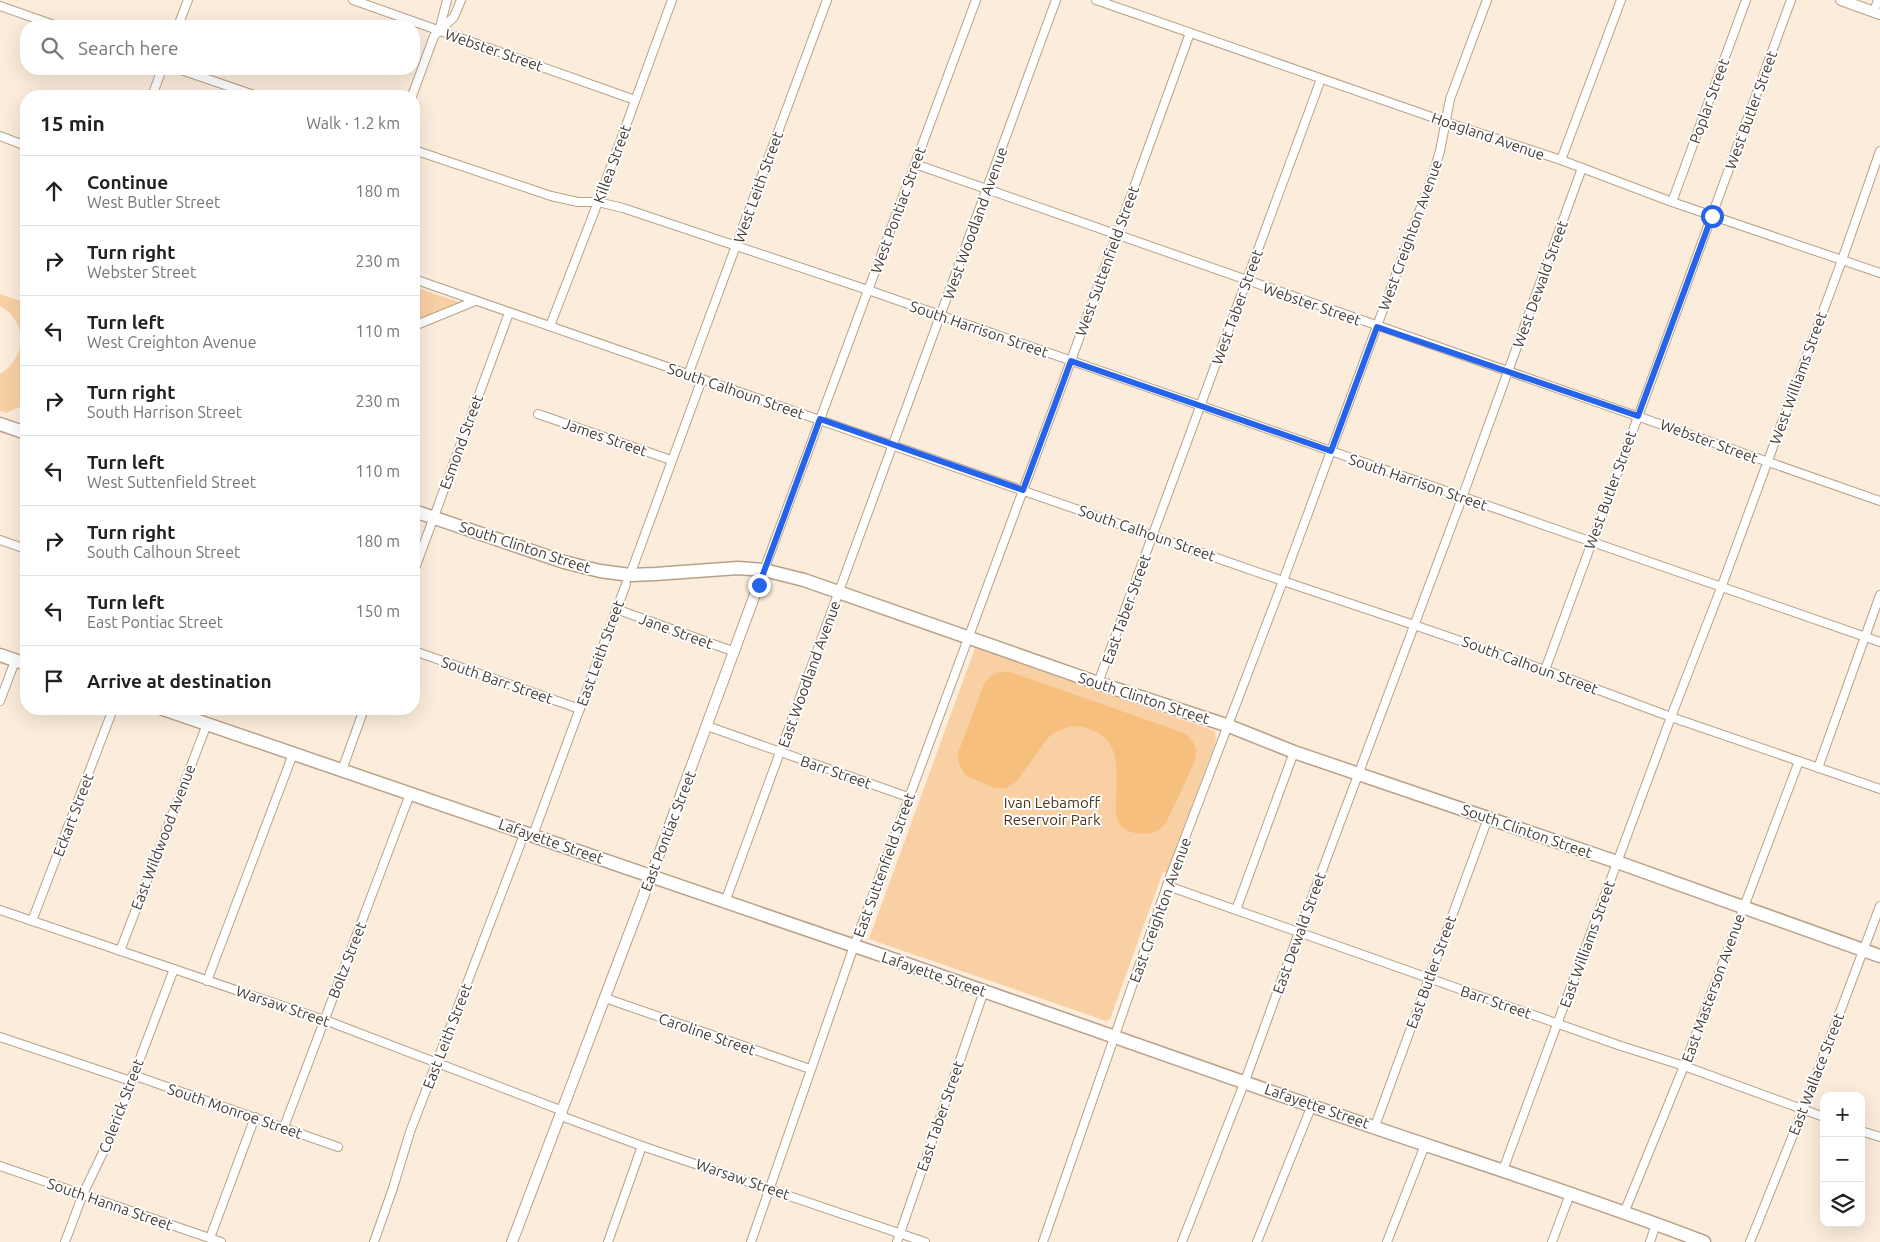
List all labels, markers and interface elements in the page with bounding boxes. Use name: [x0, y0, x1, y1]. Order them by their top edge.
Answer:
search box: [20, 20, 420, 75]
street label: Webster Street: [443, 25, 545, 75]
icon: search: [38, 34, 66, 62]
text: Search here: [78, 37, 178, 59]
street label: West Butler Street: [1722, 48, 1780, 172]
street label: Poplar Street: [1686, 56, 1732, 146]
street label: Hoagland Avenue: [1429, 109, 1547, 163]
text: 15 min: [40, 111, 105, 135]
text: Walk · 1.2 km: [306, 114, 400, 132]
street label: Killea Street: [590, 122, 634, 206]
street label: West Leith Street: [730, 129, 786, 245]
street label: West Pontiac Street: [867, 144, 929, 276]
street label: West Woodland Avenue: [940, 145, 1010, 301]
street label: West Creighton Avenue: [1375, 157, 1445, 313]
text: Continue: [87, 171, 168, 193]
icon: ahead: [40, 177, 68, 205]
text: 180 m: [355, 182, 400, 200]
street label: West Suttenfield Street: [1072, 184, 1142, 338]
text: West Butler Street: [87, 193, 220, 211]
route start: [1701, 205, 1724, 228]
street label: West Dewald Street: [1509, 218, 1571, 350]
text: Turn right: [87, 241, 175, 263]
icon: right: [40, 247, 68, 275]
street label: West Taber Street: [1208, 247, 1266, 367]
text: 230 m: [355, 252, 400, 270]
text: Webster Street: [87, 263, 196, 281]
street label: Webster Street: [1261, 279, 1363, 329]
street label: South Harrison Street: [907, 297, 1051, 361]
street label: West Williams Street: [1766, 309, 1830, 446]
text: Turn left: [87, 311, 165, 333]
icon: left: [40, 317, 68, 345]
text: 110 m: [355, 322, 400, 340]
text: West Creighton Avenue: [87, 333, 257, 351]
street label: South Calhoun Street: [665, 360, 807, 422]
text: Turn right: [87, 381, 175, 403]
icon: right: [40, 387, 68, 415]
text: 230 m: [355, 392, 400, 410]
street label: Esmond Street: [436, 392, 486, 492]
text: South Harrison Street: [87, 403, 242, 421]
street label: James Street: [561, 415, 650, 459]
street label: Webster Street: [1658, 416, 1760, 467]
street label: West Butler Street: [1581, 428, 1639, 552]
street label: South Harrison Street: [1346, 450, 1490, 514]
text: Turn left: [87, 451, 165, 473]
icon: left: [40, 457, 68, 485]
text: 110 m: [355, 462, 400, 480]
text: West Suttenfield Street: [87, 473, 256, 491]
street label: South Calhoun Street: [1076, 502, 1218, 564]
street label: South Clinton Street: [457, 518, 593, 576]
text: Turn right: [87, 521, 175, 543]
icon: right: [40, 527, 68, 555]
text: 180 m: [355, 532, 400, 550]
text: South Calhoun Street: [87, 543, 240, 561]
street label: East Taber Street: [1098, 552, 1154, 666]
route end: [748, 574, 771, 597]
text: Turn left: [87, 591, 165, 613]
icon: left: [40, 597, 68, 625]
street label: East Leith Street: [573, 598, 627, 708]
street label: East Woodland Avenue: [775, 598, 843, 750]
text: 150 m: [355, 602, 400, 620]
street label: Jane Street: [637, 610, 715, 652]
text: East Pontiac Street: [87, 613, 223, 631]
street label: South Calhoun Street: [1460, 632, 1601, 698]
street label: South Barr Street: [439, 653, 555, 707]
icon: arrive: [40, 667, 68, 695]
street label: South Clinton Street: [1076, 669, 1212, 727]
text: Arrive at destination: [87, 670, 272, 692]
street label: Barr Street: [798, 752, 874, 792]
street label: East Wildwood Avenue: [127, 762, 199, 912]
street label: East Pontiac Street: [637, 768, 699, 894]
street label: Eckart Street: [49, 771, 97, 859]
street label: East Suttenfield Street: [850, 790, 918, 940]
park label: Ivan Lebamoff Reservoir Park: [1003, 794, 1101, 828]
street label: South Clinton Street: [1459, 801, 1595, 861]
street label: Lafayette Street: [496, 815, 606, 867]
street label: East Creighton Avenue: [1126, 835, 1194, 985]
street label: East Dewald Street: [1269, 870, 1329, 996]
street label: East Williams Street: [1556, 878, 1618, 1010]
street label: East Masterson Avenue: [1678, 911, 1748, 1065]
street label: East Butler Street: [1403, 913, 1459, 1031]
street label: Boltz Street: [325, 919, 369, 1001]
street label: Lafayette Street: [879, 948, 989, 1000]
street label: East Leith Street: [419, 981, 475, 1091]
street label: Warsaw Street: [234, 982, 332, 1030]
street label: Barr Street: [1458, 982, 1534, 1022]
street label: Caroline Street: [656, 1010, 758, 1059]
street label: East Wallace Street: [1785, 1010, 1847, 1137]
street label: Colerick Street: [95, 1056, 147, 1155]
street label: East Taber Street: [913, 1059, 967, 1173]
street label: South Monroe Street: [165, 1080, 305, 1142]
street label: Lafayette Street: [1262, 1080, 1372, 1132]
map controls: [1820, 1092, 1865, 1227]
button: +: [1820, 1092, 1865, 1137]
button: −: [1820, 1137, 1865, 1182]
street label: Warsaw Street: [694, 1155, 792, 1203]
street label: South Hanna Street: [45, 1175, 175, 1233]
button: layers: [1820, 1182, 1865, 1227]

